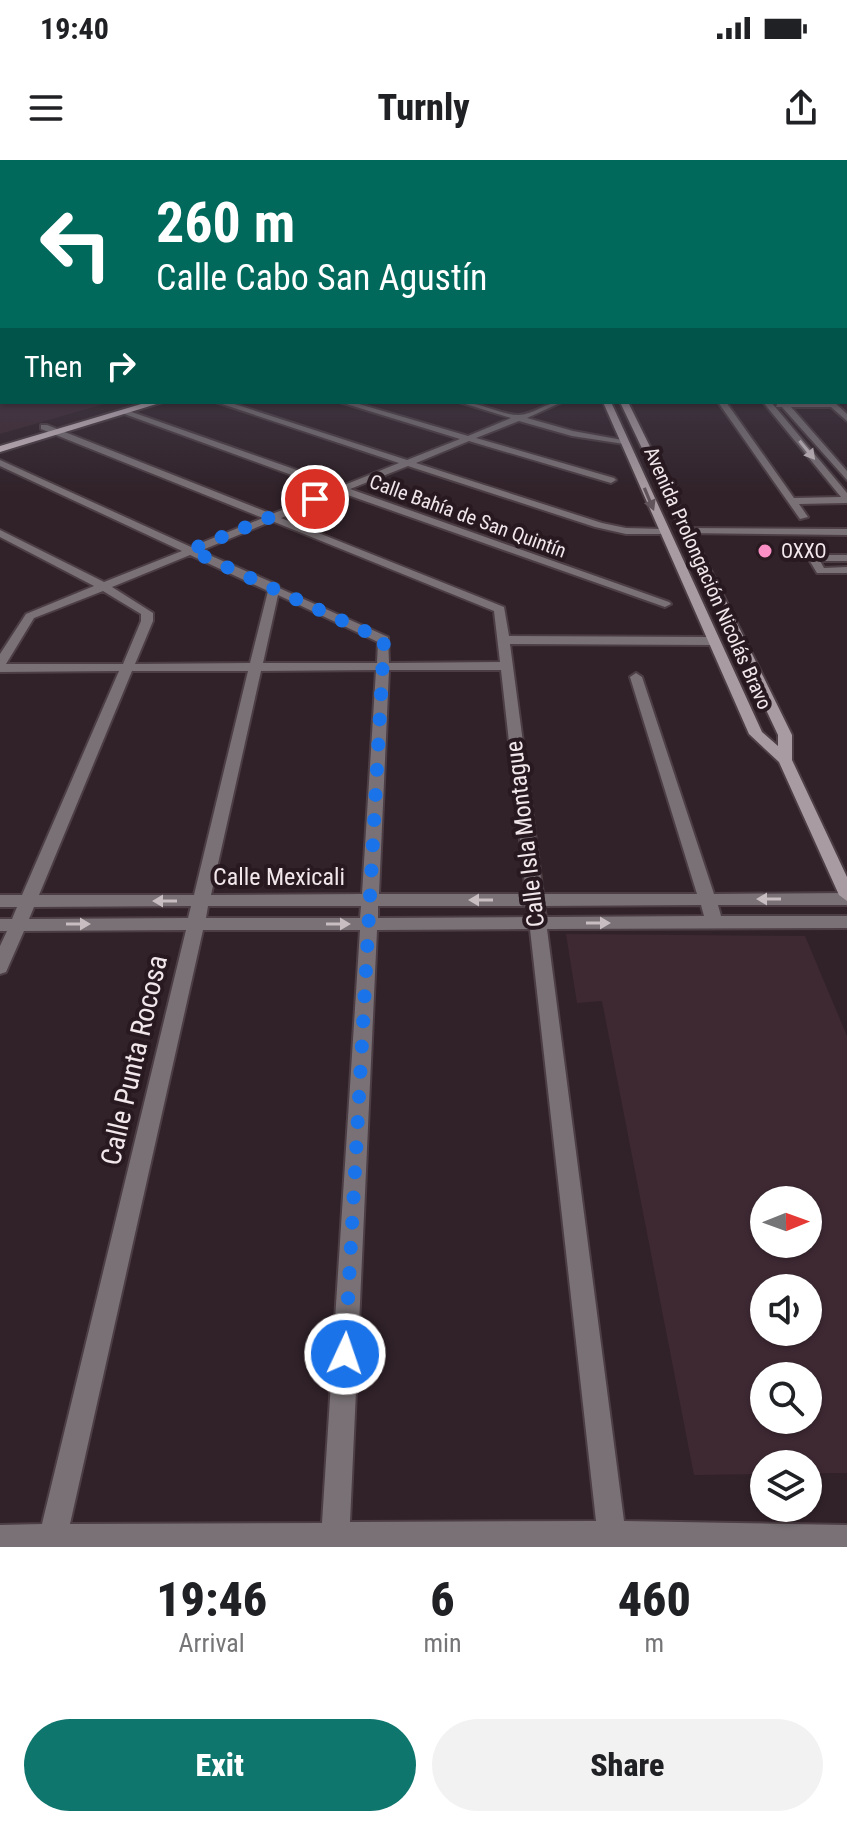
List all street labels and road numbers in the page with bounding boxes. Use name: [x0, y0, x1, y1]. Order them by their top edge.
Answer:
street label: Avenida Prolongación Nicolás Bravo: [639, 443, 777, 713]
street label: Calle Bahía de San Quintín: [366, 469, 570, 563]
street label: Calle Isla Montague: [500, 739, 550, 929]
street label: Calle Mexicali: [213, 863, 345, 891]
street label: Calle Punta Rocosa: [94, 952, 174, 1168]

